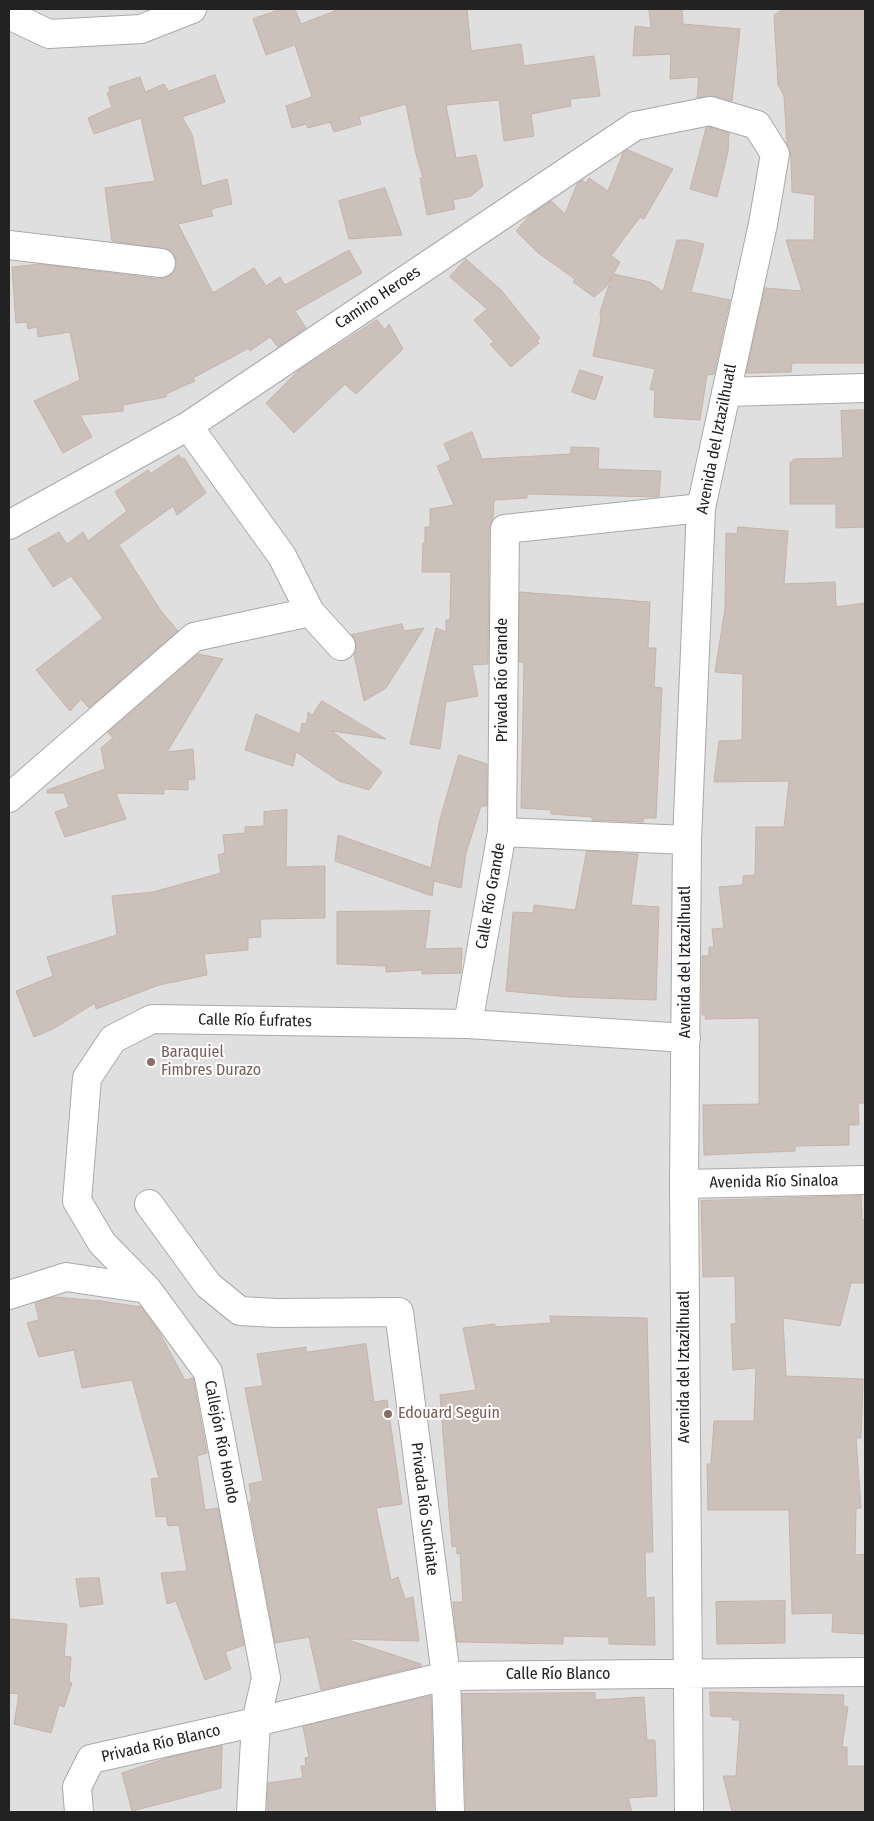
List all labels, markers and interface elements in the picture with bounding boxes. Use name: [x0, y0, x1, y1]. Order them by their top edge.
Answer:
street label: Camino Heroes: [332, 262, 424, 334]
street label: Avenida del Iztazilhuatl: [693, 362, 741, 516]
street label: Privada Río Grande: [493, 618, 513, 742]
street label: Calle Río Grande: [472, 841, 510, 951]
street label: Avenida del Iztazilhuatl: [676, 886, 696, 1038]
street label: Calle Río Éufrates: [198, 1010, 312, 1032]
place label: Baraquiel Fimbres Durazo: [161, 1043, 261, 1081]
marker: Baraquiel Fimbres Durazo: [145, 1056, 157, 1068]
street label: Avenida Río Sinaloa: [709, 1171, 839, 1193]
street label: Avenida del Iztazilhuatl: [675, 1291, 695, 1443]
street label: Callejón Río Hondo: [200, 1379, 242, 1505]
place label: Edouard Seguin: [398, 1404, 500, 1424]
marker: Edouard Seguin: [382, 1408, 394, 1420]
street label: Privada Río Suchiate: [406, 1441, 442, 1577]
street label: Calle Río Blanco: [506, 1665, 610, 1685]
street label: Privada Río Blanco: [100, 1721, 222, 1767]

